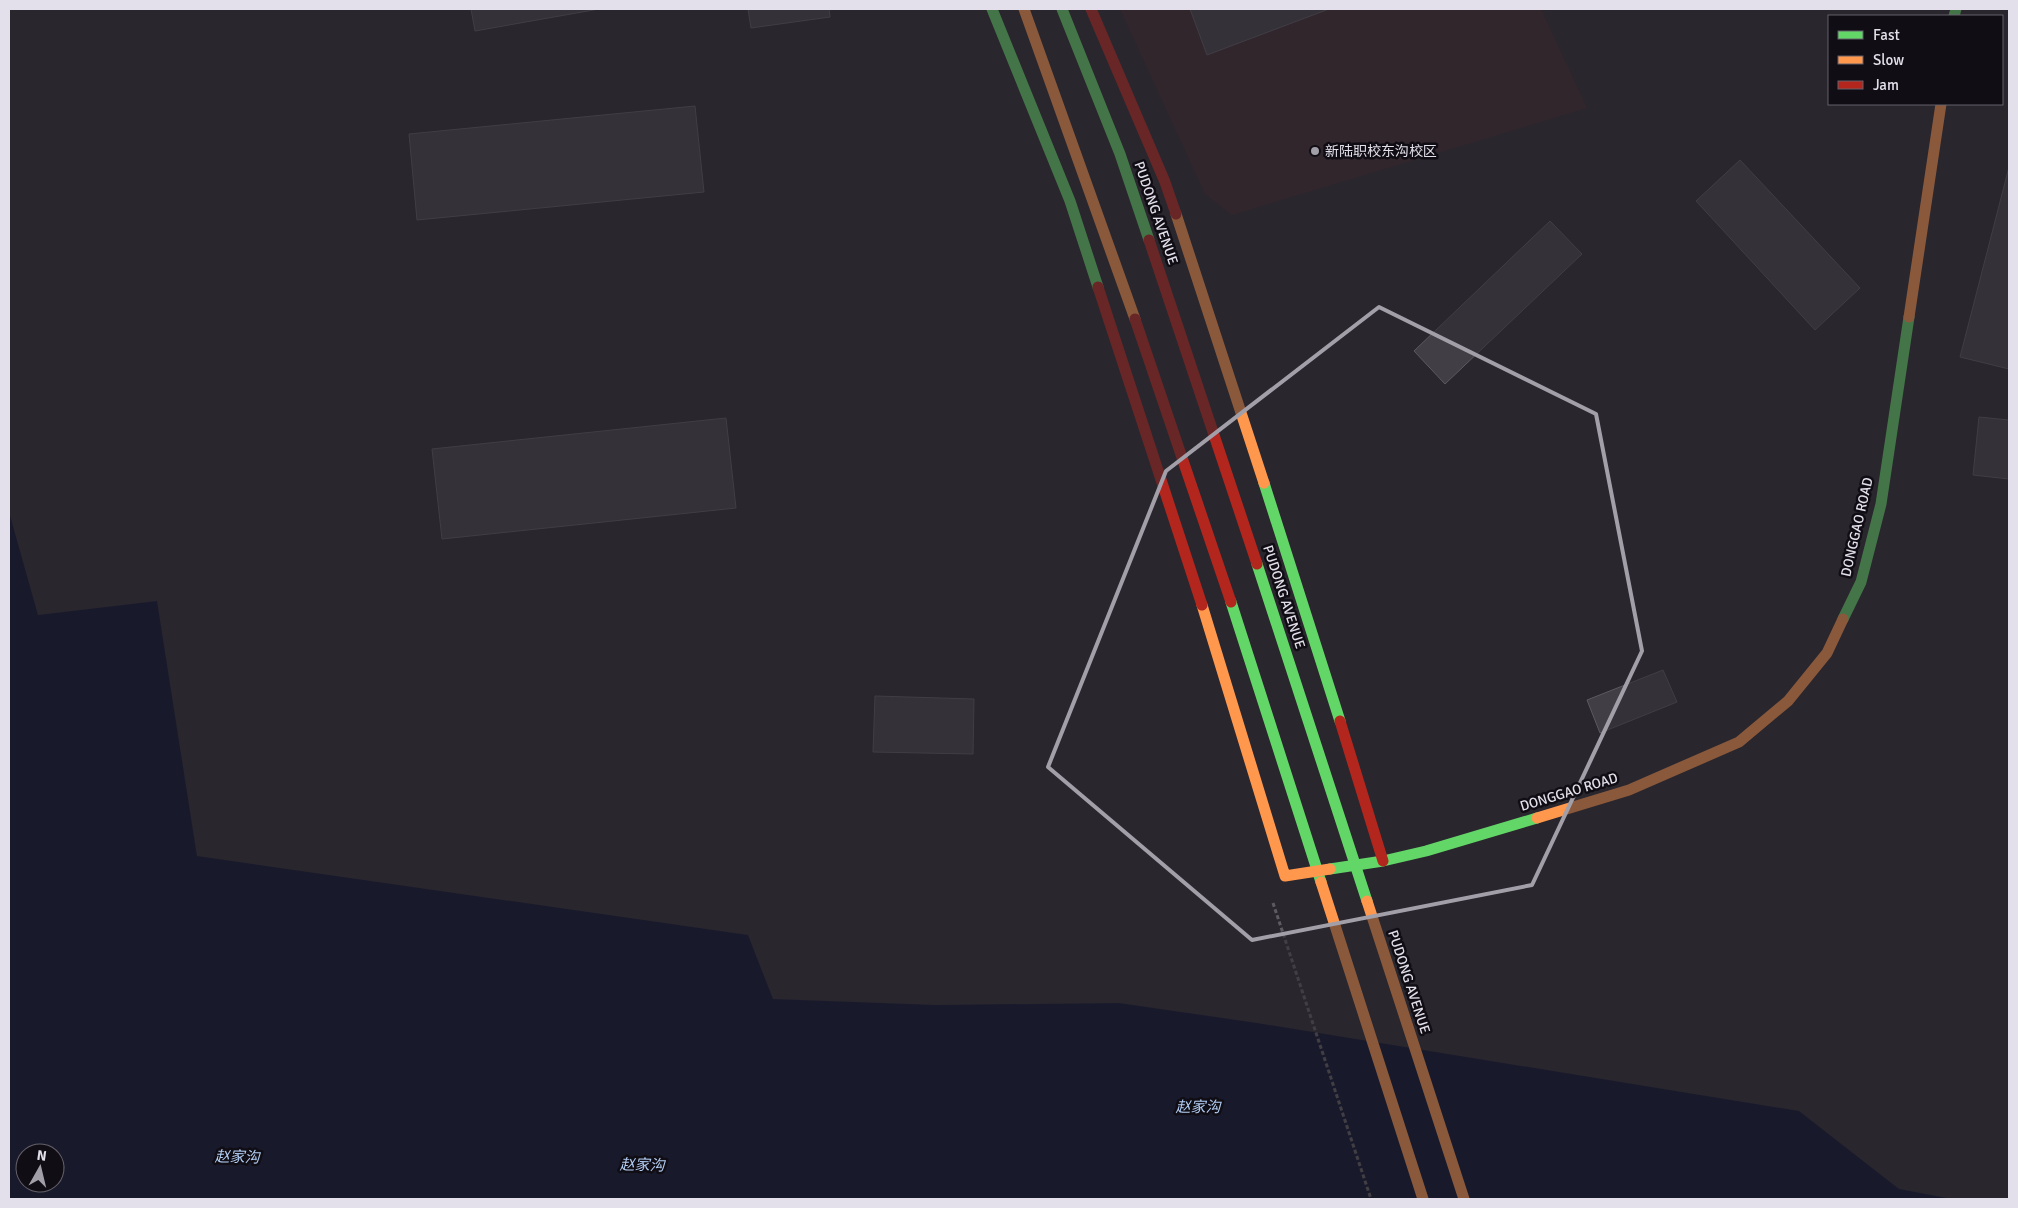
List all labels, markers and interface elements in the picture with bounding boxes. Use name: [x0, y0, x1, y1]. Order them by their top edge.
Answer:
legend: [1828, 15, 2003, 105]
text: Fast: [1873, 26, 1900, 44]
text: Slow: [1873, 51, 1904, 69]
text: Jam: [1873, 76, 1899, 94]
place label: 新陆职校东沟校区: [1325, 143, 1437, 160]
marker: 新陆职校东沟校区: [1309, 145, 1321, 157]
street label: PUDONG AVENUE: [1130, 159, 1182, 267]
street label: DONGGAO ROAD: [1837, 476, 1877, 578]
street label: PUDONG AVENUE: [1259, 543, 1309, 651]
street label: DONGGAO ROAD: [1518, 769, 1620, 815]
street label: PUDONG AVENUE: [1384, 928, 1434, 1036]
water label: 赵家沟: [1175, 1098, 1222, 1116]
north arrow: [15, 1143, 65, 1193]
text: N: [36, 1147, 48, 1165]
water label: 赵家沟: [214, 1148, 262, 1166]
water label: 赵家沟: [619, 1156, 667, 1174]

